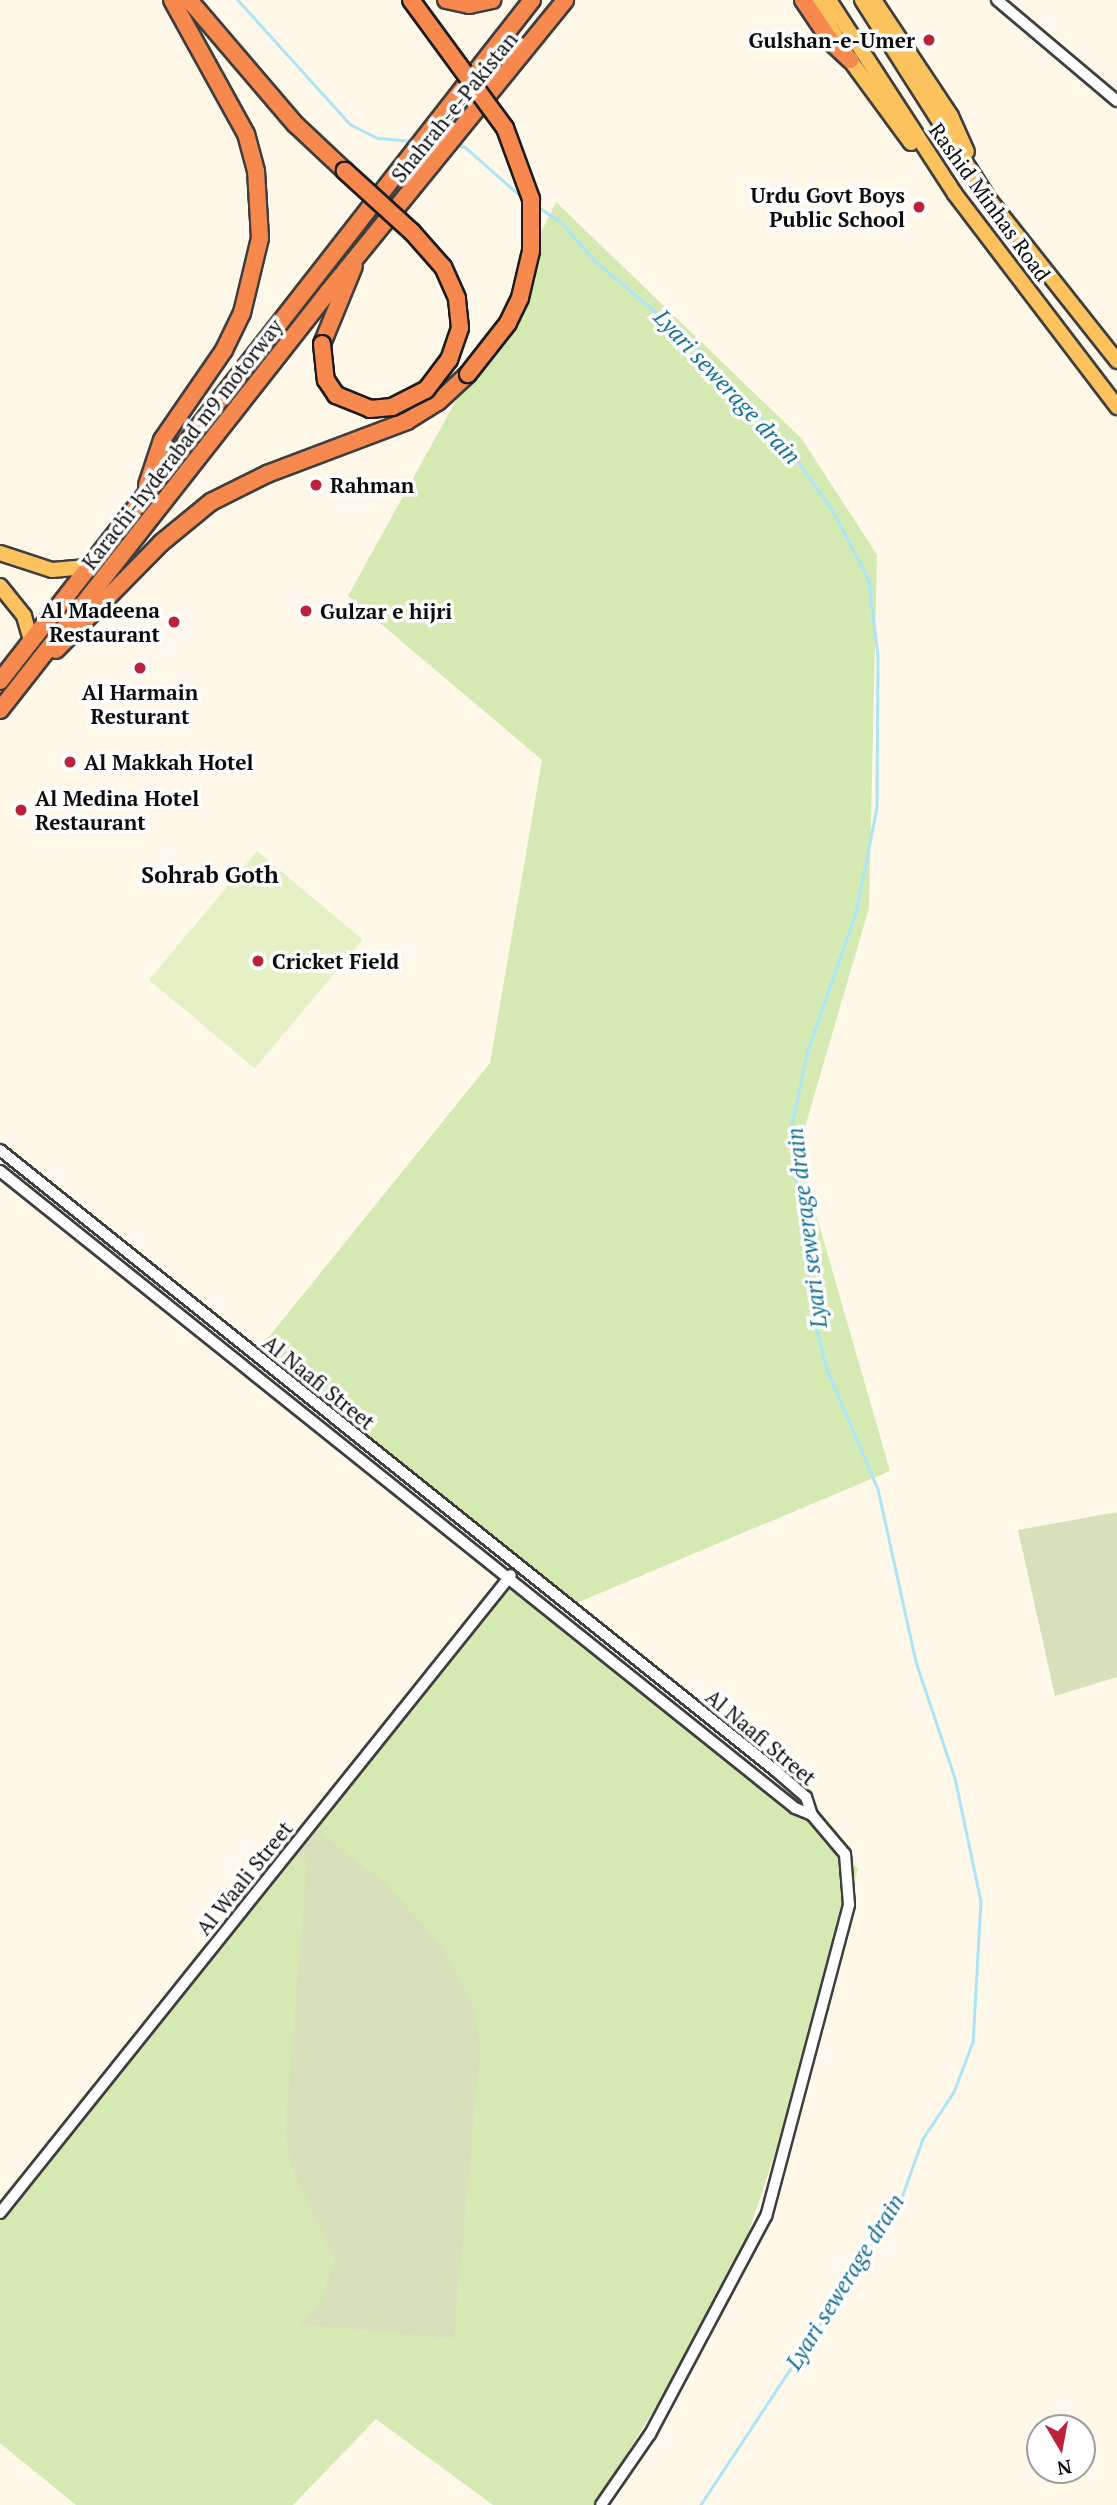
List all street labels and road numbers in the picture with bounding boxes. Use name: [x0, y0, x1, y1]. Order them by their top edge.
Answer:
street label: Shahrah-e-Pakistan: [386, 27, 522, 187]
street label: Rashid Minhas Road: [924, 118, 1056, 286]
street label: Karachi-hyderabad m9 motorway: [76, 314, 288, 574]
street label: Al Naafi Street: [258, 1329, 380, 1435]
street label: Al Naafi Street: [701, 1684, 821, 1790]
street label: Al Waali Street: [190, 1816, 298, 1940]

